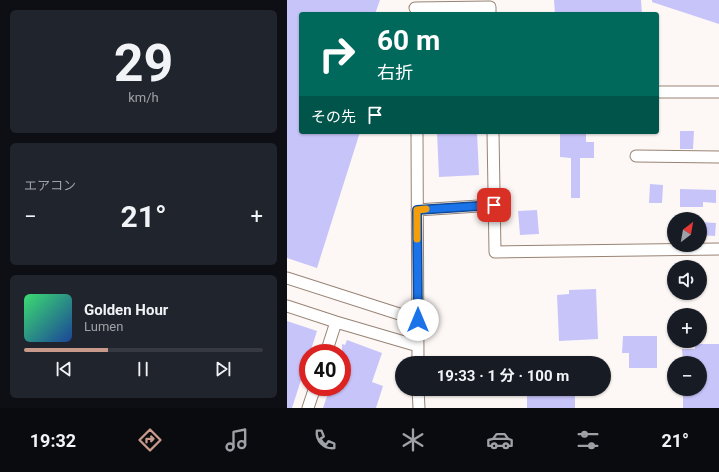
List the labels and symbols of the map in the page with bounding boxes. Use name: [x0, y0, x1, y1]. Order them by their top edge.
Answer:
pin: [477, 188, 511, 222]
north arrow: [667, 212, 707, 252]
position arrow: [397, 299, 439, 341]
speed limit sign: 40: [299, 344, 351, 396]

